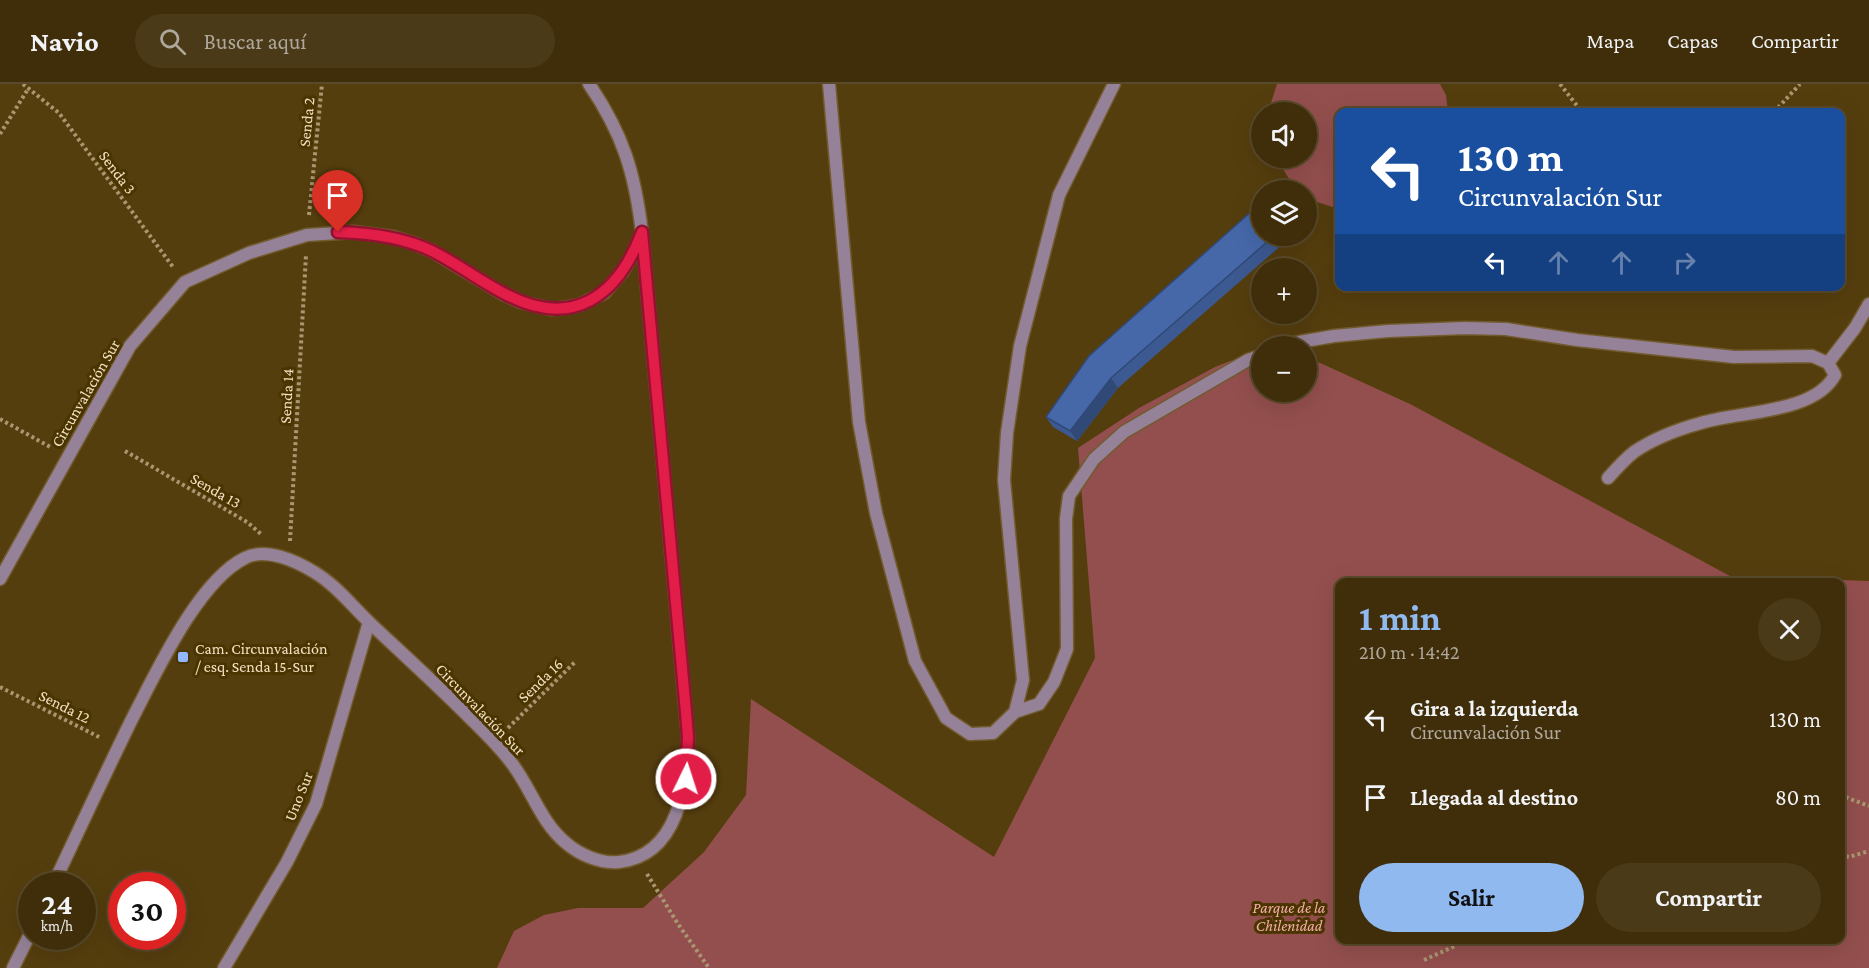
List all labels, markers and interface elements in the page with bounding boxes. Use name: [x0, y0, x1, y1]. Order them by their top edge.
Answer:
search box: [135, 14, 555, 68]
icon: search: [156, 25, 189, 58]
text: Navio: [30, 26, 99, 57]
text: Buscar aquí: [204, 29, 306, 54]
text: Mapa: [1586, 29, 1634, 53]
text: Capas: [1667, 29, 1718, 53]
text: Compartir: [1751, 29, 1839, 53]
street label: Senda 2: [295, 96, 318, 148]
map controls: [1251, 102, 1317, 402]
button: sound: [1251, 102, 1317, 168]
icon: left: [1359, 132, 1437, 210]
text: 130 m: [1458, 133, 1563, 180]
street label: Senda 3: [96, 147, 139, 197]
pin: [312, 170, 363, 232]
icon: arrive: [321, 179, 354, 212]
button: layers: [1251, 180, 1317, 246]
text: Circunvalación Sur: [1458, 182, 1662, 212]
icon: left: [1479, 246, 1512, 279]
icon: ahead: [1542, 246, 1575, 279]
icon: ahead: [1605, 246, 1638, 279]
icon: right: [1668, 246, 1701, 279]
button: +: [1251, 258, 1317, 324]
street label: Circunvalación Sur: [48, 336, 123, 450]
button: −: [1251, 336, 1317, 402]
street label: Senda 14: [277, 368, 296, 424]
street label: Senda 13: [188, 469, 244, 512]
text: 1 min: [1359, 598, 1441, 638]
button: close: [1758, 598, 1821, 661]
place label: Cam. Circunvalación / esq. Senda 15-Sur: [195, 640, 328, 676]
text: 210 m · 14:42: [1359, 641, 1460, 663]
marker: Cam. Circunvalación / esq. Senda 15-Sur: [176, 650, 190, 664]
street label: Senda 16: [515, 655, 566, 706]
street label: Circunvalación Sur: [433, 660, 529, 759]
street label: Senda 12: [36, 686, 93, 727]
text: Gira a la izquierda: [1410, 696, 1579, 721]
icon: left: [1359, 703, 1392, 736]
text: 130 m: [1769, 707, 1821, 732]
text: Circunvalación Sur: [1410, 721, 1561, 743]
position arrow: [654, 747, 718, 811]
street label: Uno Sur: [281, 769, 316, 823]
icon: arrive: [1359, 781, 1392, 814]
text: Llegada al destino: [1410, 785, 1578, 810]
text: 80 m: [1775, 785, 1821, 810]
button: Salir: [1359, 863, 1584, 932]
button: Compartir: [1596, 863, 1821, 932]
speed limit sign: 30: [108, 872, 186, 950]
text: 24: [41, 887, 73, 920]
park label: Parque de la Chilenidad: [1253, 899, 1326, 934]
text: km/h: [41, 918, 73, 934]

